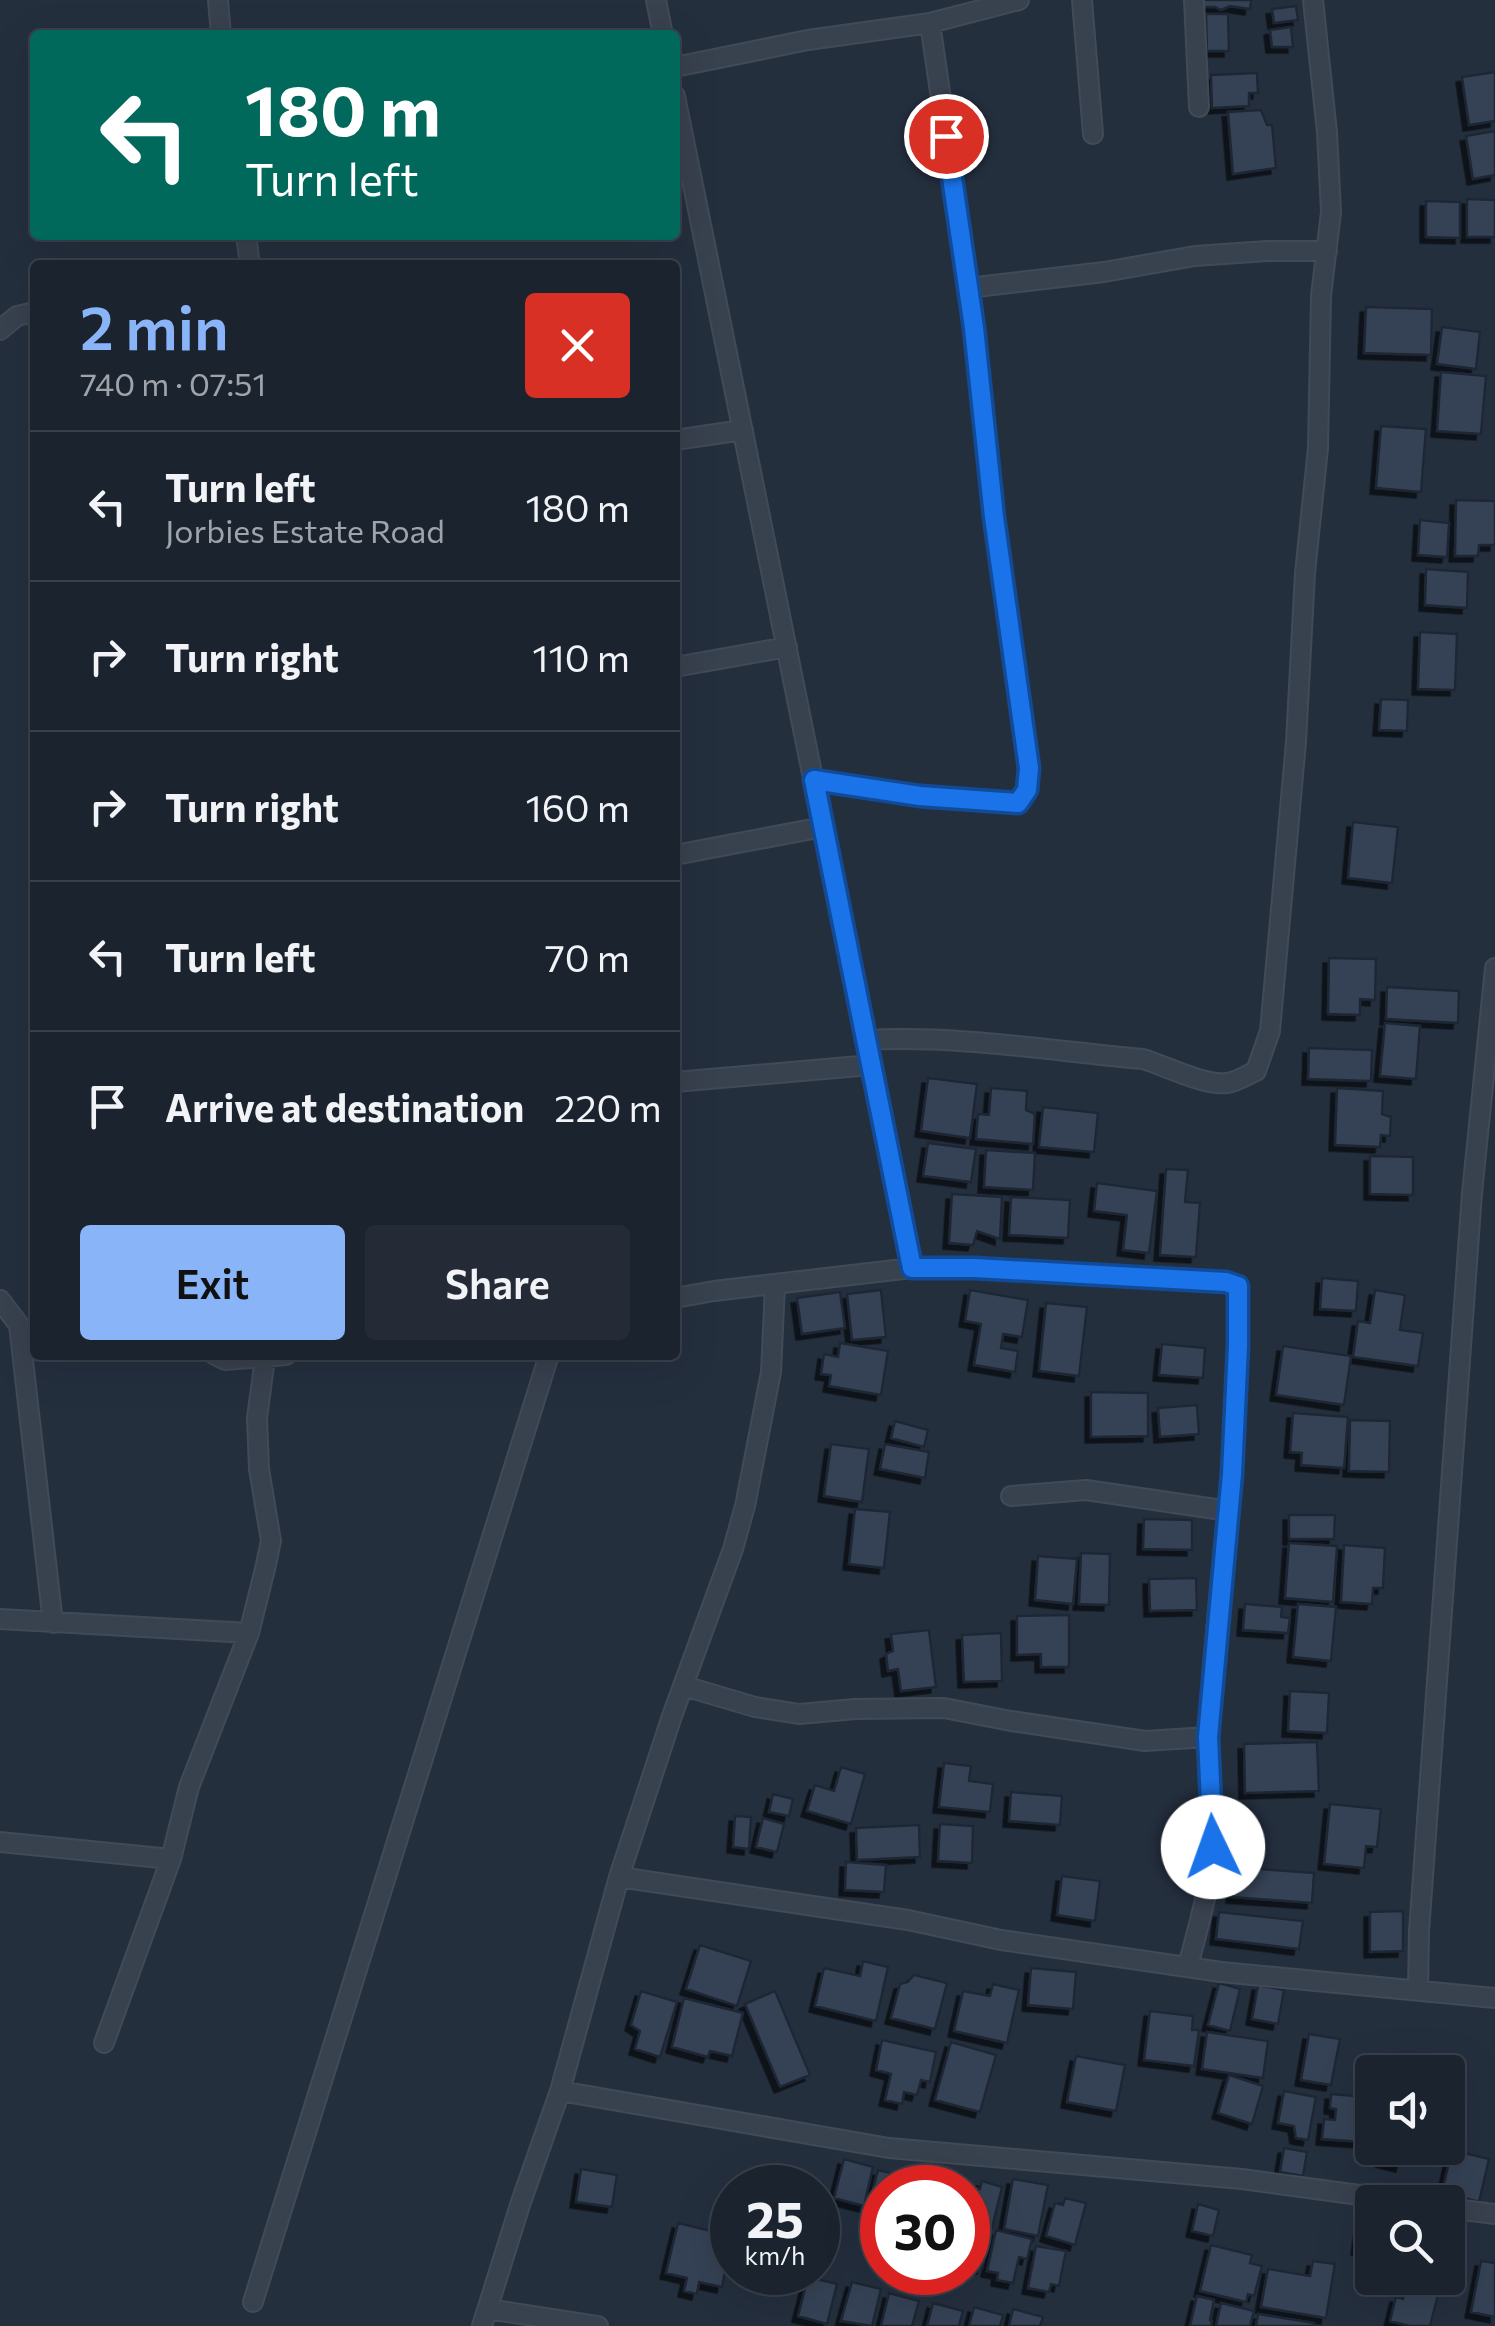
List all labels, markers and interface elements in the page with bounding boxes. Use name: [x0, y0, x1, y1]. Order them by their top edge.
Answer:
text: 180 m: [245, 65, 441, 150]
icon: left: [80, 70, 210, 200]
pin: [904, 94, 989, 179]
icon: arrive: [919, 109, 974, 164]
text: Turn left: [245, 150, 419, 205]
text: 2 min: [80, 289, 229, 362]
button: close: [525, 293, 630, 398]
text: 740 m · 07:51: [80, 363, 266, 403]
text: Turn left: [165, 463, 316, 510]
icon: left: [80, 479, 135, 534]
text: 180 m: [525, 483, 630, 530]
text: Jorbies Estate Road: [165, 510, 445, 550]
icon: right: [80, 629, 135, 684]
text: Turn right: [165, 633, 339, 680]
text: 110 m: [532, 633, 630, 680]
icon: right: [80, 779, 135, 834]
text: Turn right: [165, 783, 339, 830]
text: 160 m: [525, 783, 630, 830]
icon: left: [80, 929, 135, 984]
text: Turn left: [165, 933, 316, 980]
text: 70 m: [545, 933, 630, 980]
icon: arrive: [80, 1079, 135, 1134]
text: Arrive at destination: [165, 1083, 524, 1130]
text: 220 m: [554, 1083, 662, 1130]
button: Exit: [80, 1225, 345, 1340]
button: Share: [365, 1225, 630, 1340]
position arrow: [1161, 1795, 1265, 1899]
map controls: [1355, 2055, 1465, 2295]
button: sound: [1355, 2055, 1465, 2165]
speed limit sign: 30: [860, 2165, 990, 2295]
button: search: [1355, 2185, 1465, 2295]
text: 25: [746, 2187, 804, 2248]
text: km/h: [745, 2240, 805, 2270]

